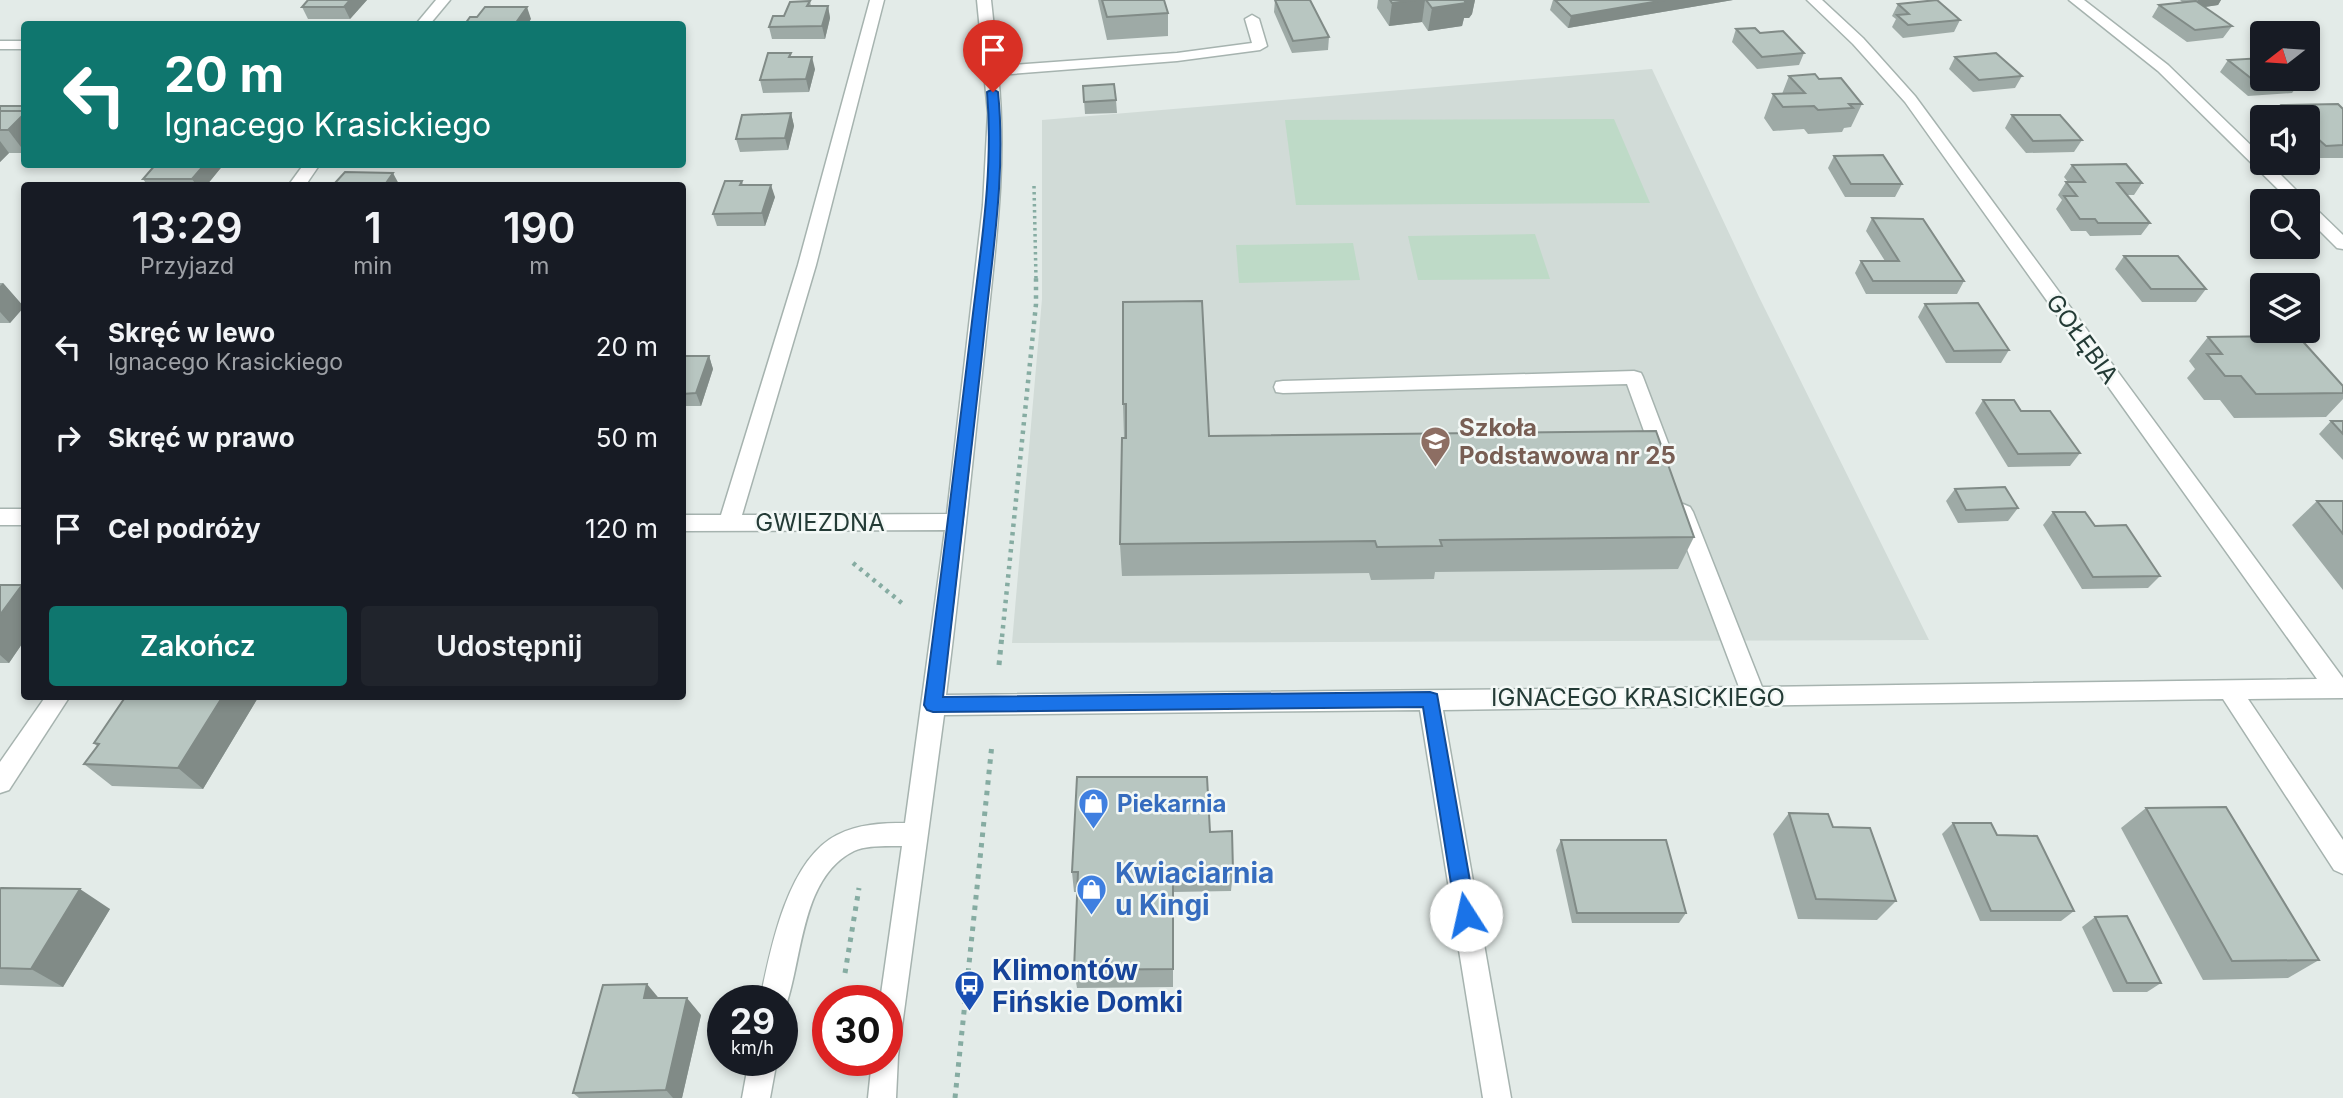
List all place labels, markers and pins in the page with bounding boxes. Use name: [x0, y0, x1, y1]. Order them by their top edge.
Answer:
pin: [963, 20, 1023, 92]
place label: Szkoła Podstawowa nr 25: [1459, 413, 1676, 470]
school or university icon: Szkoła Podstawowa nr 25: [1419, 425, 1453, 469]
shop icon: Piekarnia: [1077, 787, 1111, 831]
place label: Piekarnia: [1117, 789, 1227, 818]
place label: Kwiaciarnia u Kingi: [1115, 856, 1274, 922]
shop icon: Kwiaciarnia u Kingi: [1075, 872, 1109, 916]
place label: Klimontów Fińskie Domki: [992, 953, 1183, 1019]
bus stop icon: Klimontów Fińskie Domki: [952, 969, 986, 1013]

